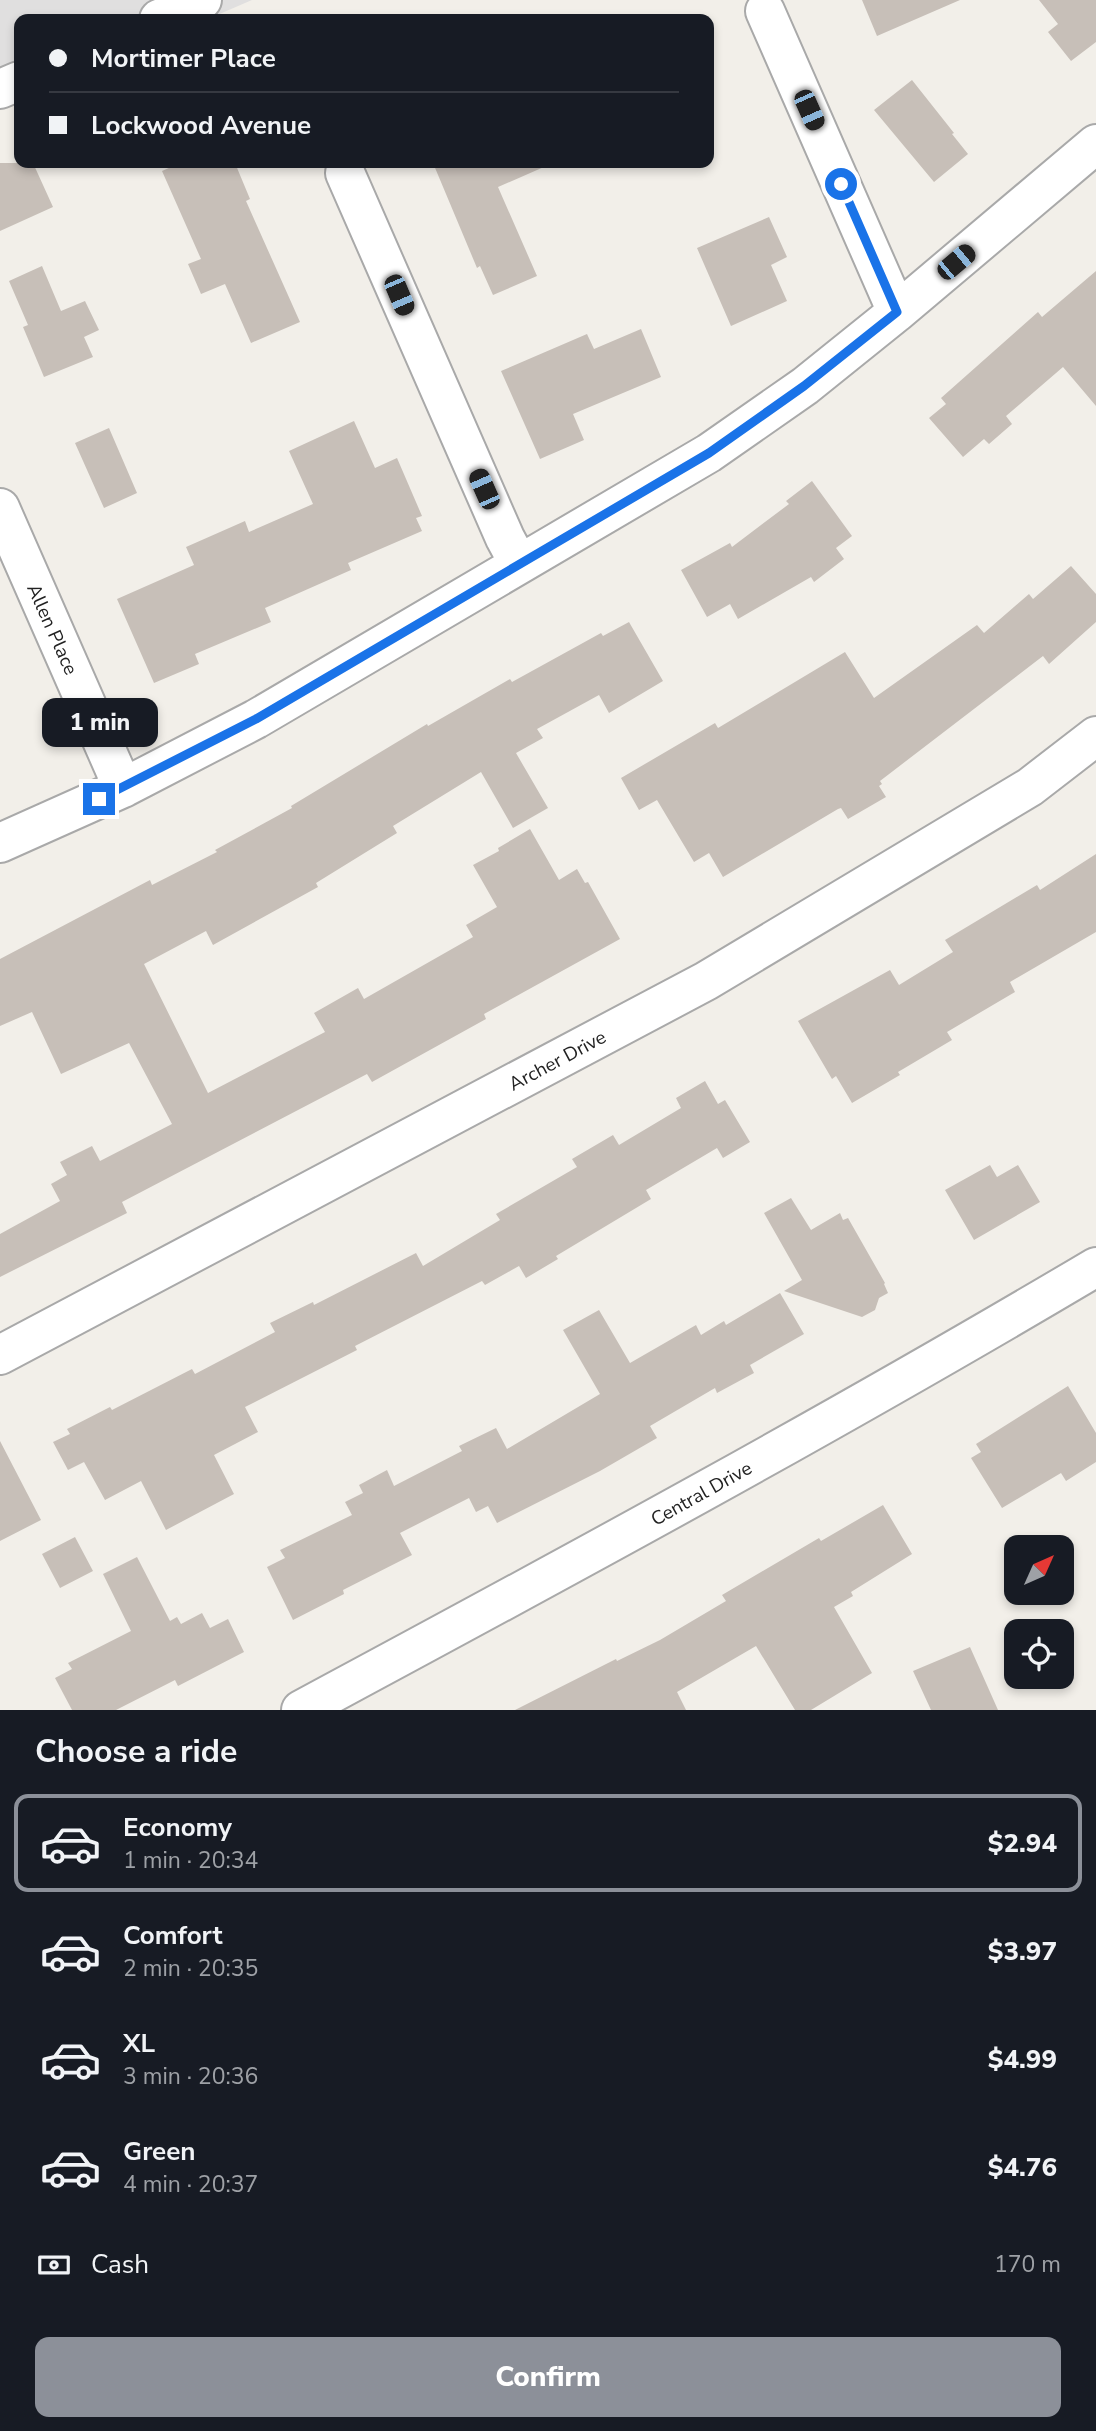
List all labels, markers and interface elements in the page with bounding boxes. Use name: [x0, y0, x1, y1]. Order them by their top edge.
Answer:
text: Mortimer Place: [91, 41, 276, 76]
car: [791, 87, 828, 133]
text: Lockwood Avenue: [91, 108, 311, 143]
route start: [825, 168, 857, 200]
car: [934, 240, 979, 284]
car: [382, 272, 417, 318]
car: [466, 466, 503, 512]
street label: Allen Place: [20, 580, 84, 679]
callout: 1 min: [41, 698, 157, 746]
text: 1 min: [70, 707, 130, 738]
route end: [83, 783, 115, 815]
street label: Archer Drive: [504, 1024, 611, 1097]
street label: Central Drive: [646, 1455, 757, 1532]
north arrow: [1004, 1535, 1074, 1605]
map controls: [1004, 1535, 1074, 1689]
button: locate: [1004, 1619, 1074, 1689]
text: Choose a ride: [35, 1730, 237, 1773]
text: Economy: [123, 1810, 232, 1845]
icon: car: [39, 1812, 102, 1875]
text: $2.94: [988, 1826, 1057, 1861]
text: 1 min · 20:34: [123, 1845, 258, 1876]
text: Comfort: [123, 1918, 223, 1953]
icon: car: [39, 1920, 102, 1983]
text: $3.97: [988, 1934, 1057, 1969]
text: 2 min · 20:35: [123, 1953, 258, 1984]
text: XL: [123, 2026, 155, 2061]
icon: car: [39, 2028, 102, 2091]
text: $4.99: [988, 2042, 1057, 2077]
text: 3 min · 20:36: [123, 2061, 258, 2092]
text: Green: [123, 2134, 196, 2169]
icon: car: [39, 2136, 102, 2199]
text: $4.76: [988, 2150, 1057, 2185]
text: 4 min · 20:37: [123, 2169, 258, 2200]
icon: cash: [35, 2246, 73, 2284]
text: Cash: [91, 2247, 149, 2282]
text: 170 m: [994, 2249, 1061, 2280]
button: Confirm: [35, 2337, 1061, 2417]

